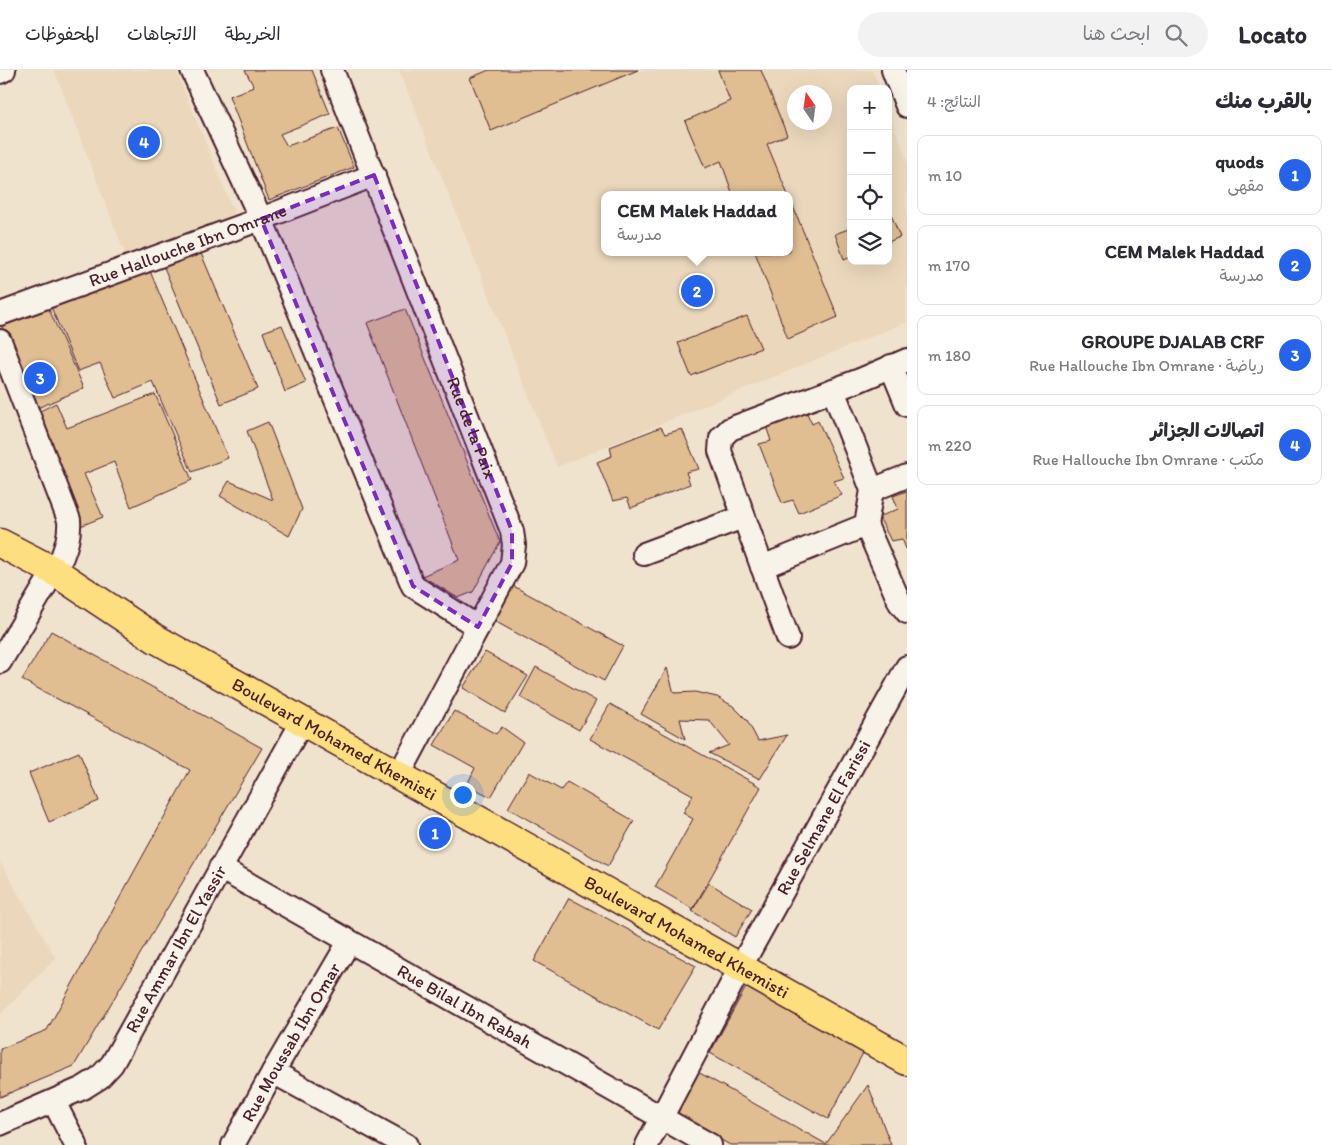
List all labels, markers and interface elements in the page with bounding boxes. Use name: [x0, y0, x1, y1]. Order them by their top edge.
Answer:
search box: [858, 12, 1208, 57]
text: Locato: [1238, 20, 1307, 49]
icon: search: [1162, 21, 1190, 49]
text: ابحث هنا: [1083, 22, 1150, 45]
text: المحفوظات: [25, 23, 99, 45]
text: الاتجاهات: [127, 23, 197, 45]
text: الخريطة: [225, 23, 281, 45]
north arrow: [787, 85, 832, 130]
map controls: [847, 85, 892, 265]
button: +: [847, 85, 892, 130]
text: بالقرب منك: [1215, 88, 1312, 113]
text: النتائج: 4: [927, 92, 981, 111]
pin: 4: [128, 123, 160, 161]
button: −: [847, 130, 892, 175]
text: quods: [1215, 150, 1264, 173]
text: 10 m: [928, 166, 962, 185]
text: 1: [1291, 166, 1299, 185]
button: locate: [847, 175, 892, 220]
text: مقهى: [1227, 176, 1264, 195]
popup: [601, 191, 793, 256]
street label: Rue Hallouche Ibn Omrane: [86, 199, 290, 292]
text: CEM Malek Haddad: [617, 199, 777, 222]
button: layers: [847, 220, 892, 265]
text: مدرسة: [617, 225, 662, 244]
text: CEM Malek Haddad: [1105, 240, 1264, 263]
text: 170 m: [928, 256, 970, 275]
text: 2: [1291, 256, 1299, 275]
text: مدرسة: [1219, 266, 1264, 285]
pin: 2: [681, 272, 713, 310]
text: GROUPE DJALAB CRF: [1081, 330, 1264, 353]
text: 180 m: [928, 346, 971, 365]
text: 3: [1291, 346, 1299, 365]
text: رياضة · Rue Hallouche Ibn Omrane: [1029, 356, 1264, 375]
pin: 3: [24, 359, 56, 397]
street label: Rue de la Paix: [442, 374, 501, 482]
text: اتصالات الجزائر: [1151, 419, 1264, 442]
text: 220 m: [928, 436, 972, 455]
text: 4: [1290, 436, 1300, 455]
text: مكتب · Rue Hallouche Ibn Omrane: [1032, 450, 1264, 469]
street label: Boulevard Mohamed Khemisti: [228, 673, 441, 805]
street label: Rue Selmane El Farissi: [772, 736, 875, 899]
your location: [450, 782, 476, 808]
pin: 1: [419, 814, 451, 852]
street label: Rue Ammar Ibn El Yassir: [121, 861, 232, 1037]
street label: Boulevard Mohamed Khemisti: [580, 871, 793, 1003]
street label: Rue Moussab Ibn Omar: [237, 958, 346, 1126]
street label: Rue Bilal Ibn Rabah: [393, 959, 536, 1053]

